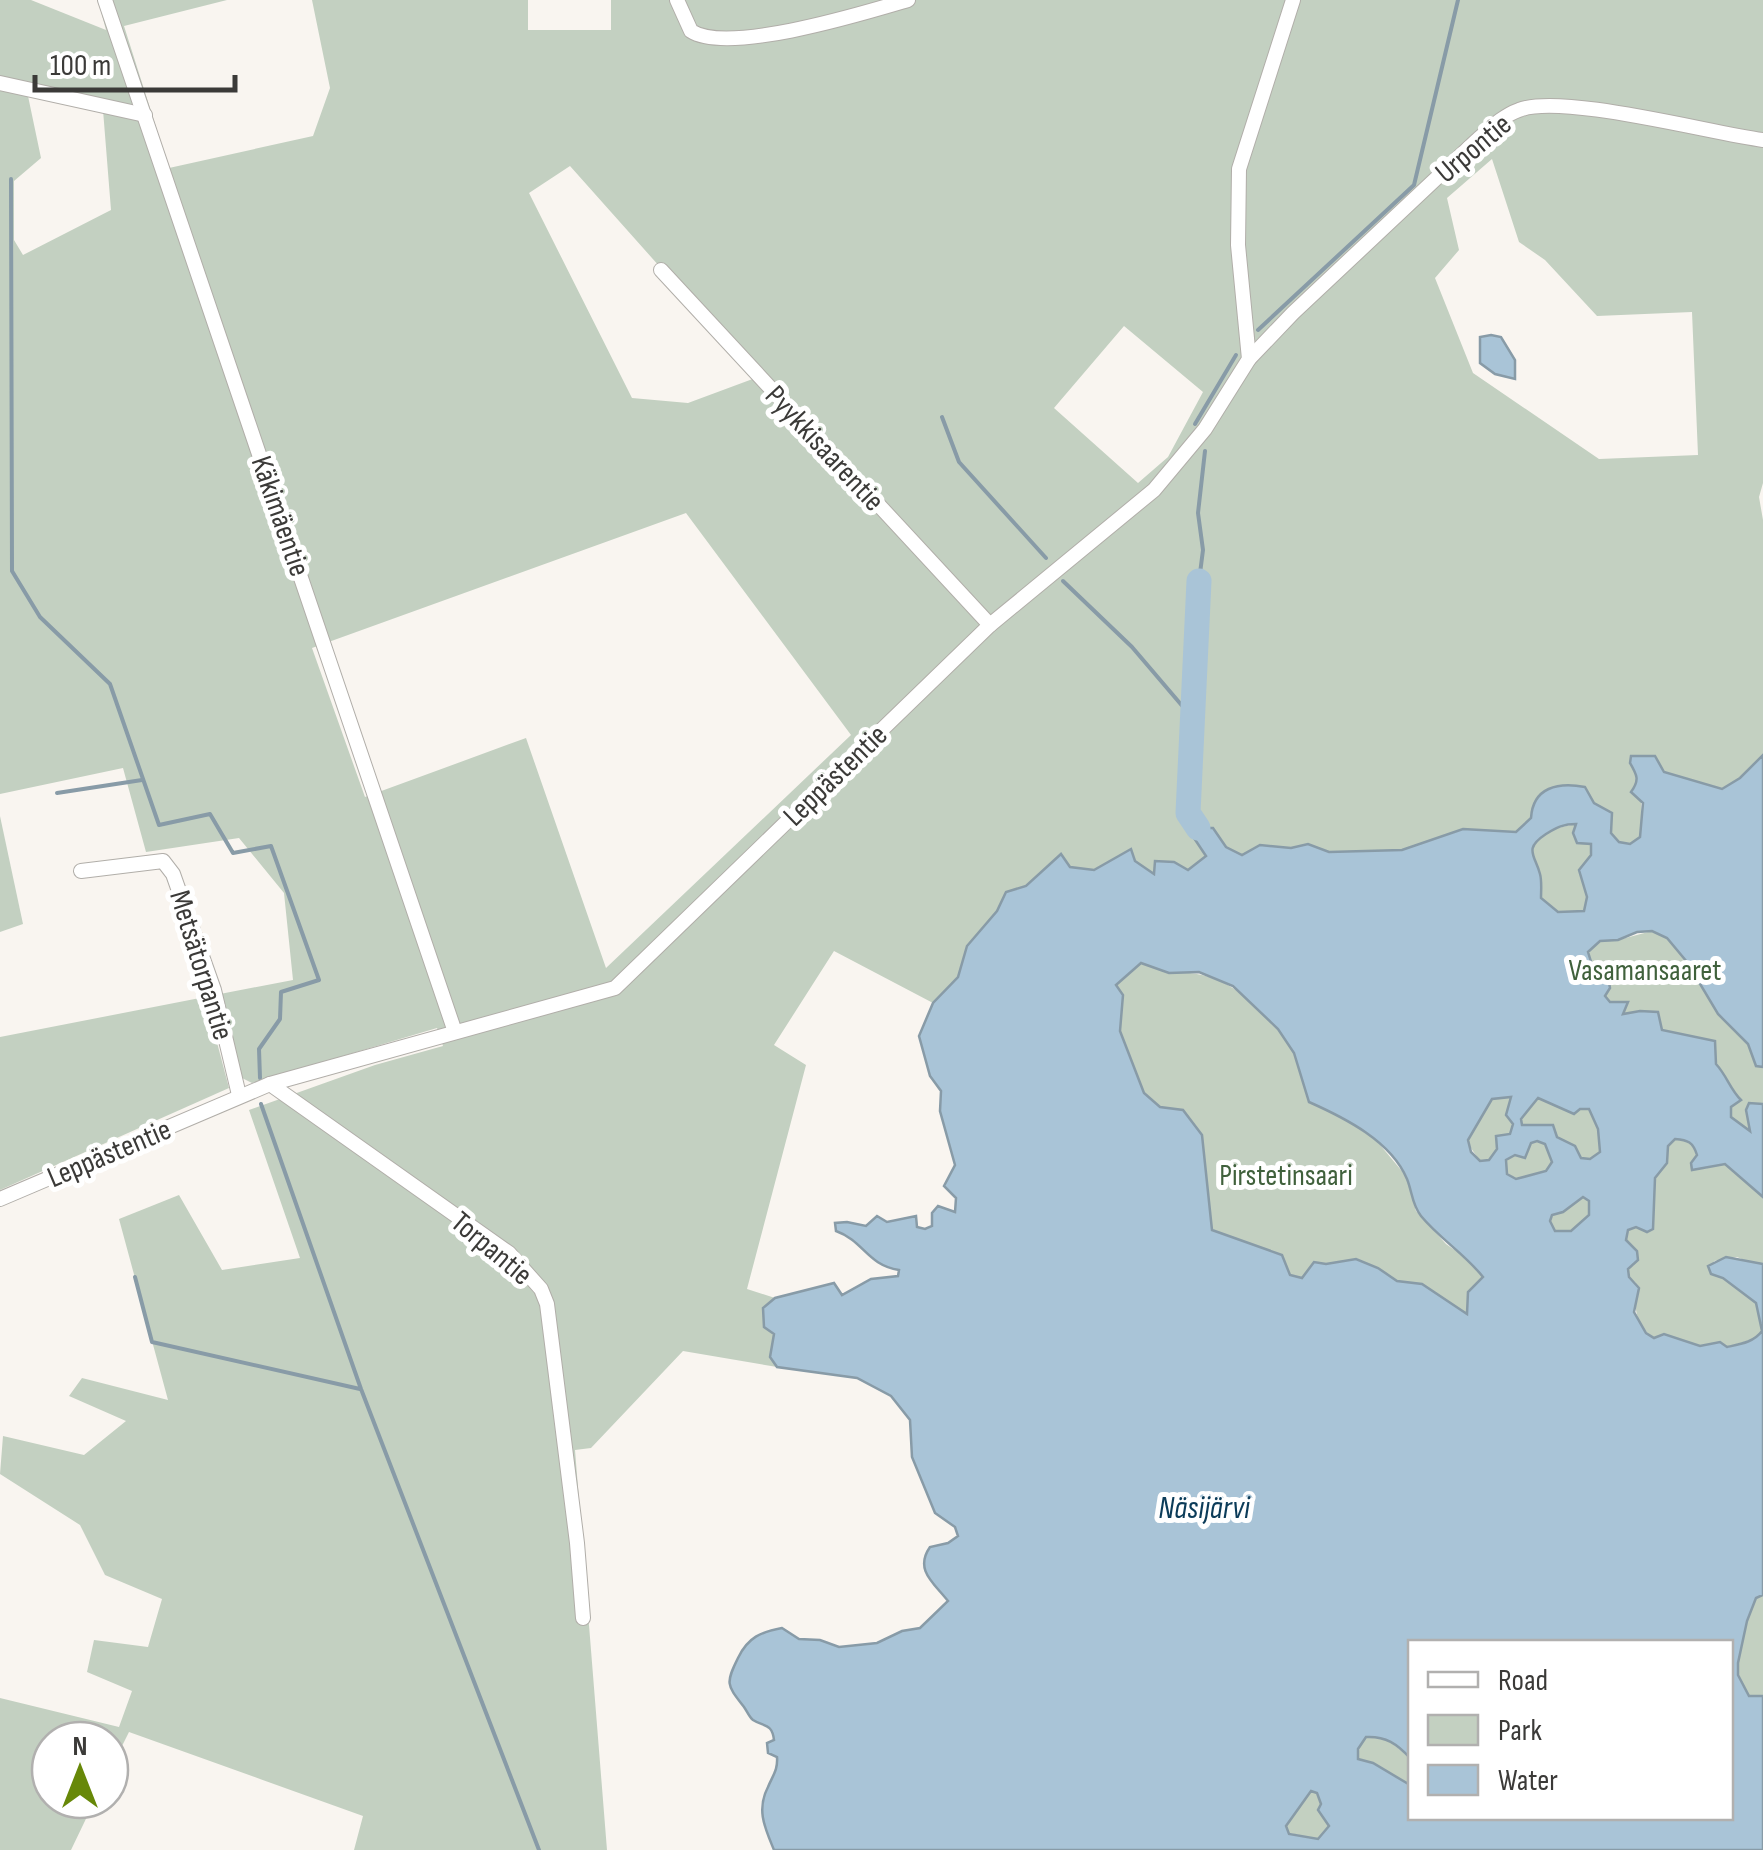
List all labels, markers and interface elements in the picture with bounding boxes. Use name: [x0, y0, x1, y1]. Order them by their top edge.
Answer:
scale bar: [35, 30, 235, 92]
text: 100 m: [50, 48, 111, 84]
street label: Urpontie: [1428, 107, 1519, 191]
street label: Pyykkisaarentie: [757, 378, 891, 519]
street label: Käkimäentie: [243, 452, 317, 581]
street label: Leppästentie: [776, 717, 895, 834]
street label: Metsätorpantie: [161, 886, 241, 1045]
park label: Vasamansaaret: [1569, 953, 1721, 989]
street label: Leppästentie: [42, 1112, 177, 1196]
park label: Pirstetinsaari: [1219, 1158, 1353, 1194]
street label: Torpantie: [443, 1204, 539, 1293]
water label: Näsijärvi: [1158, 1489, 1251, 1528]
legend: [1408, 1640, 1733, 1820]
text: Road: [1498, 1663, 1548, 1699]
text: Park: [1498, 1713, 1542, 1749]
north arrow: [30, 1720, 130, 1820]
text: N: [73, 1730, 87, 1763]
text: Water: [1498, 1763, 1558, 1799]

